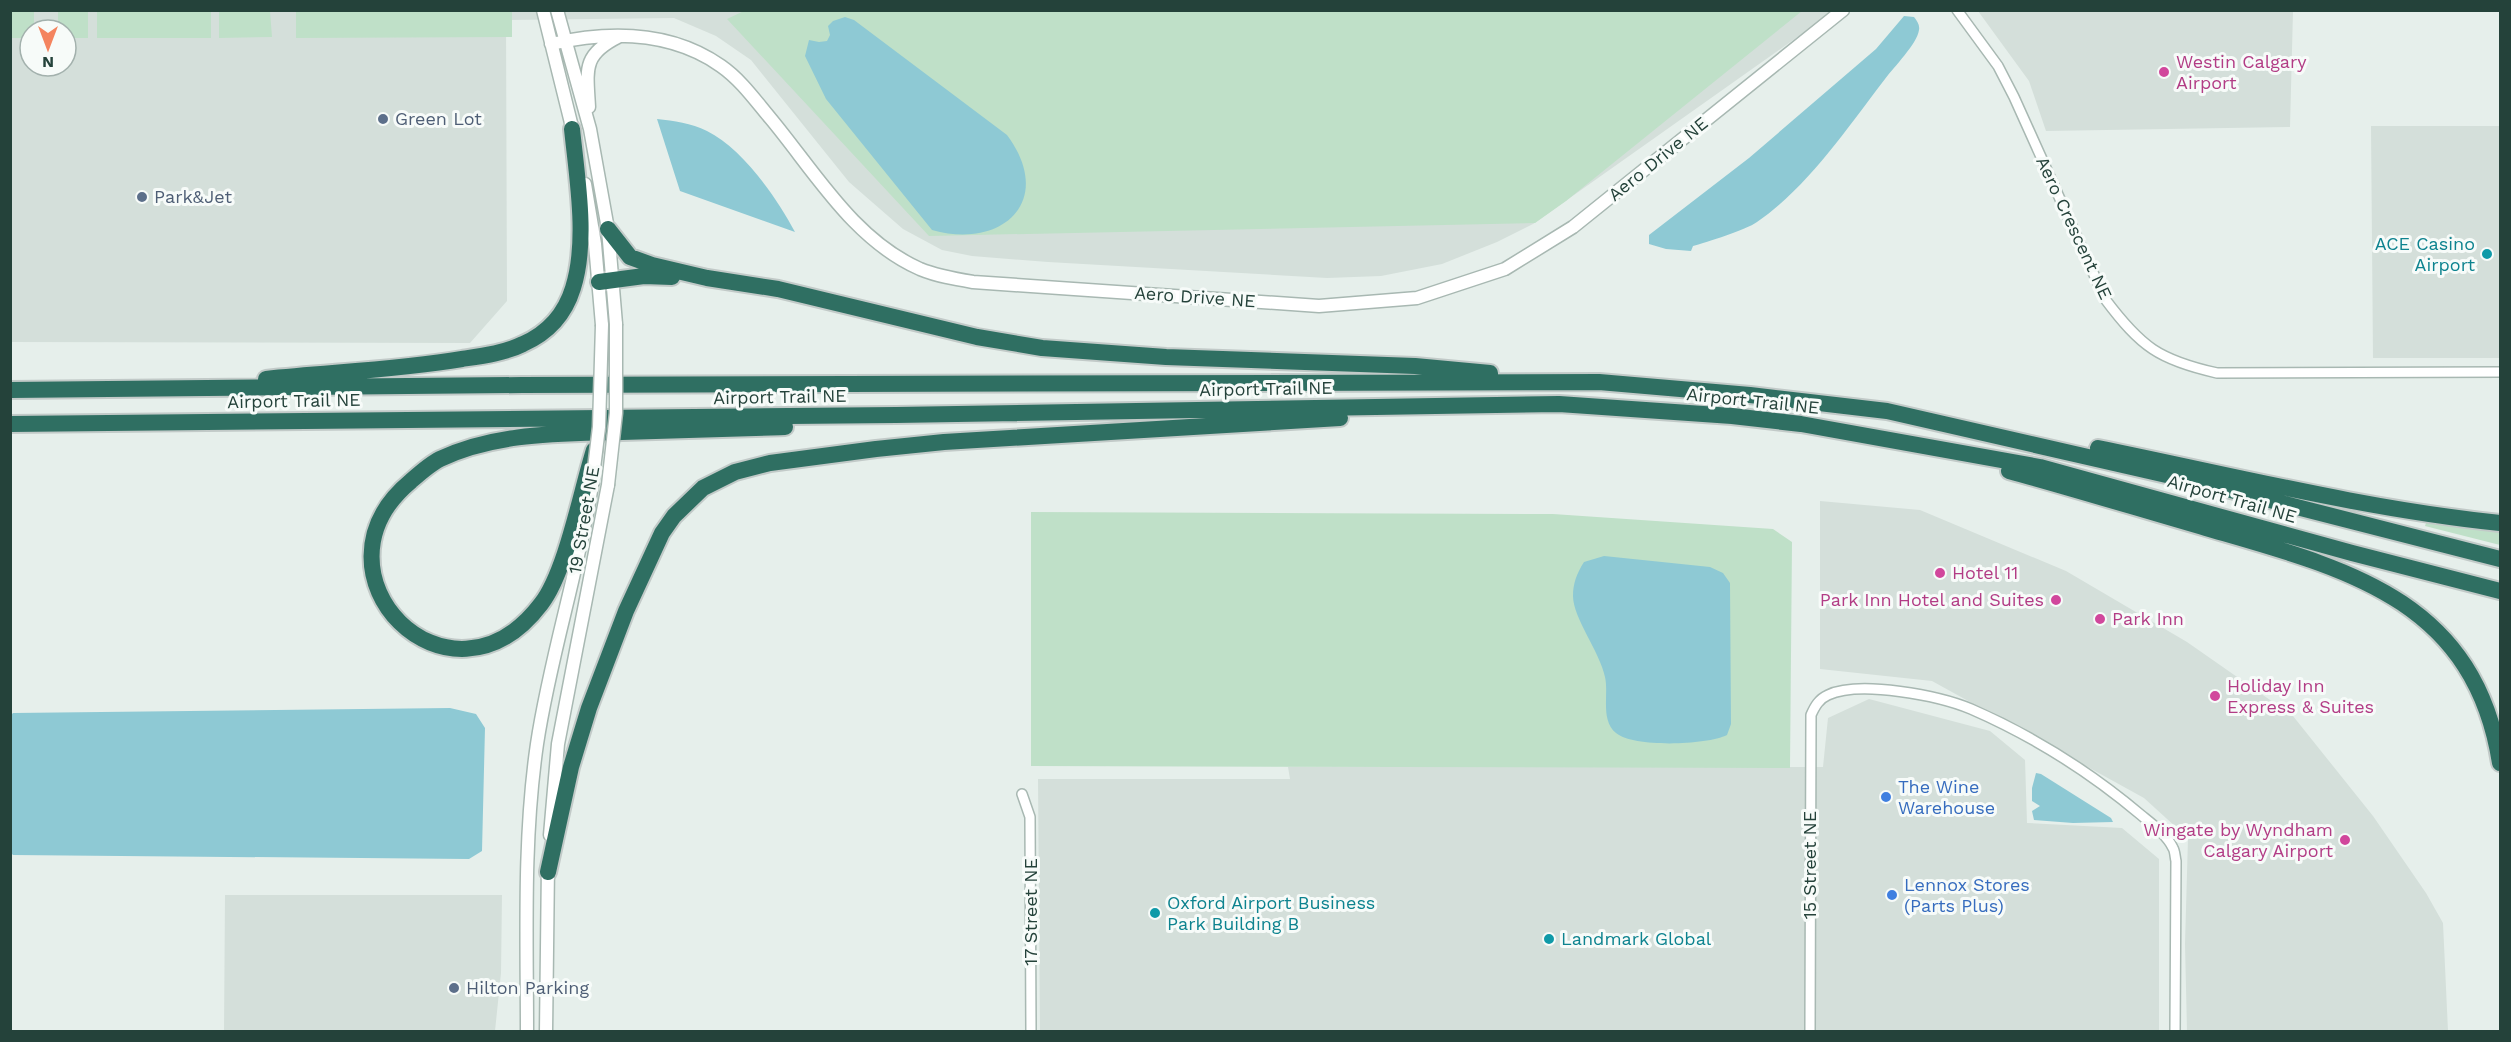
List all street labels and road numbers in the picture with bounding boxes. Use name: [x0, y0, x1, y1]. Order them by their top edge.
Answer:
street label: Aero Drive NE: [1604, 112, 1712, 205]
street label: Aero Crescent NE: [2032, 153, 2117, 303]
street label: Aero Drive NE: [1134, 282, 1256, 311]
street label: Airport Trail NE: [1199, 377, 1333, 400]
street label: Airport Trail NE: [1686, 383, 1821, 418]
street label: Airport Trail NE: [713, 385, 847, 408]
street label: Airport Trail NE: [227, 389, 361, 412]
street label: 19 Street NE: [564, 464, 603, 576]
street label: Airport Trail NE: [2165, 470, 2299, 527]
street label: 15 Street NE: [1799, 811, 1820, 919]
street label: 17 Street NE: [1020, 858, 1041, 966]

